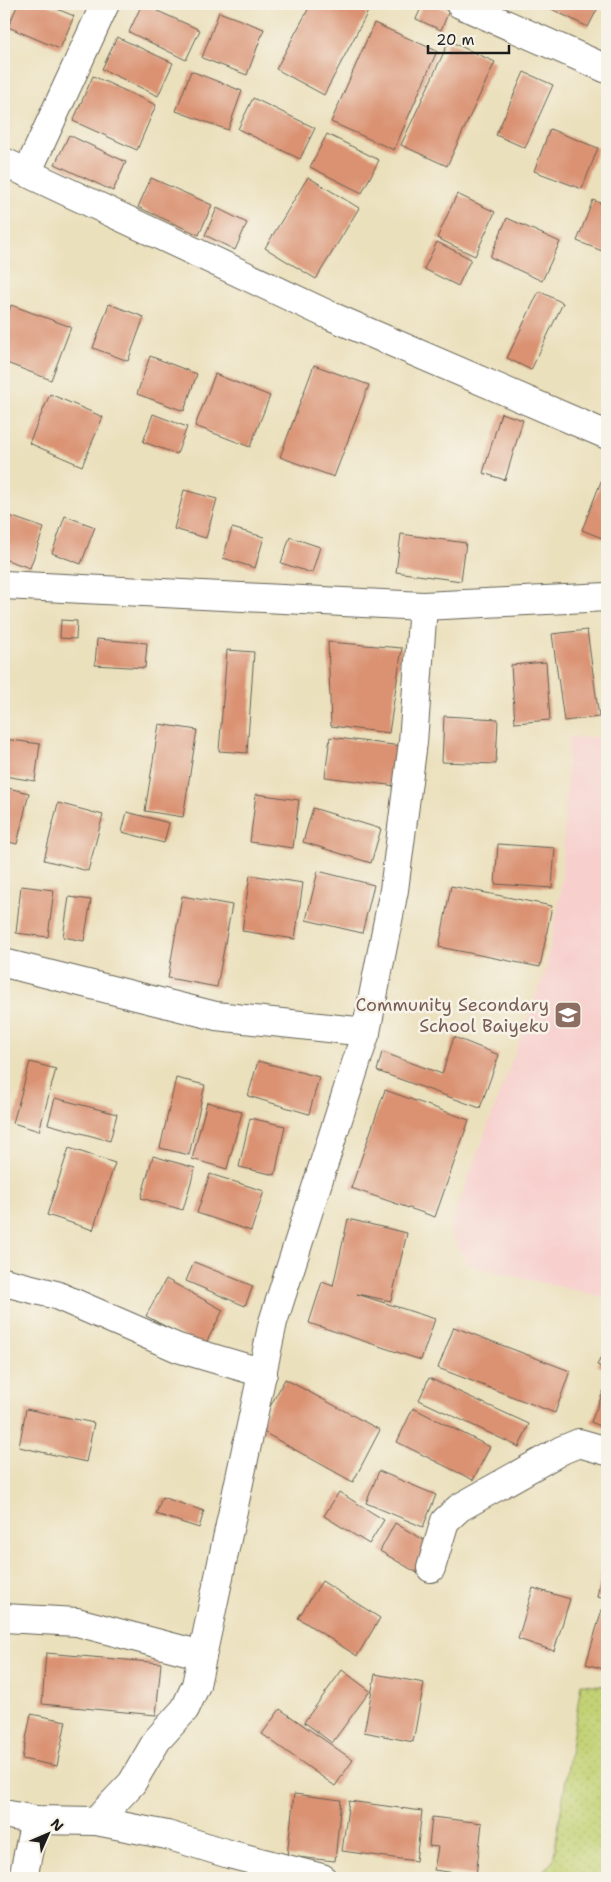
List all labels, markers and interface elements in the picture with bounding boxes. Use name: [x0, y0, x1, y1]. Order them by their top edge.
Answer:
scale bar: [428, 22, 510, 54]
text: 20 m: [436, 30, 475, 50]
place label: Community Secondary School Baiyeku: [356, 993, 549, 1038]
school or university icon: Community Secondary School Baiyeku: [553, 1000, 583, 1030]
north arrow: [22, 1810, 72, 1860]
text: N: [47, 1815, 67, 1835]

